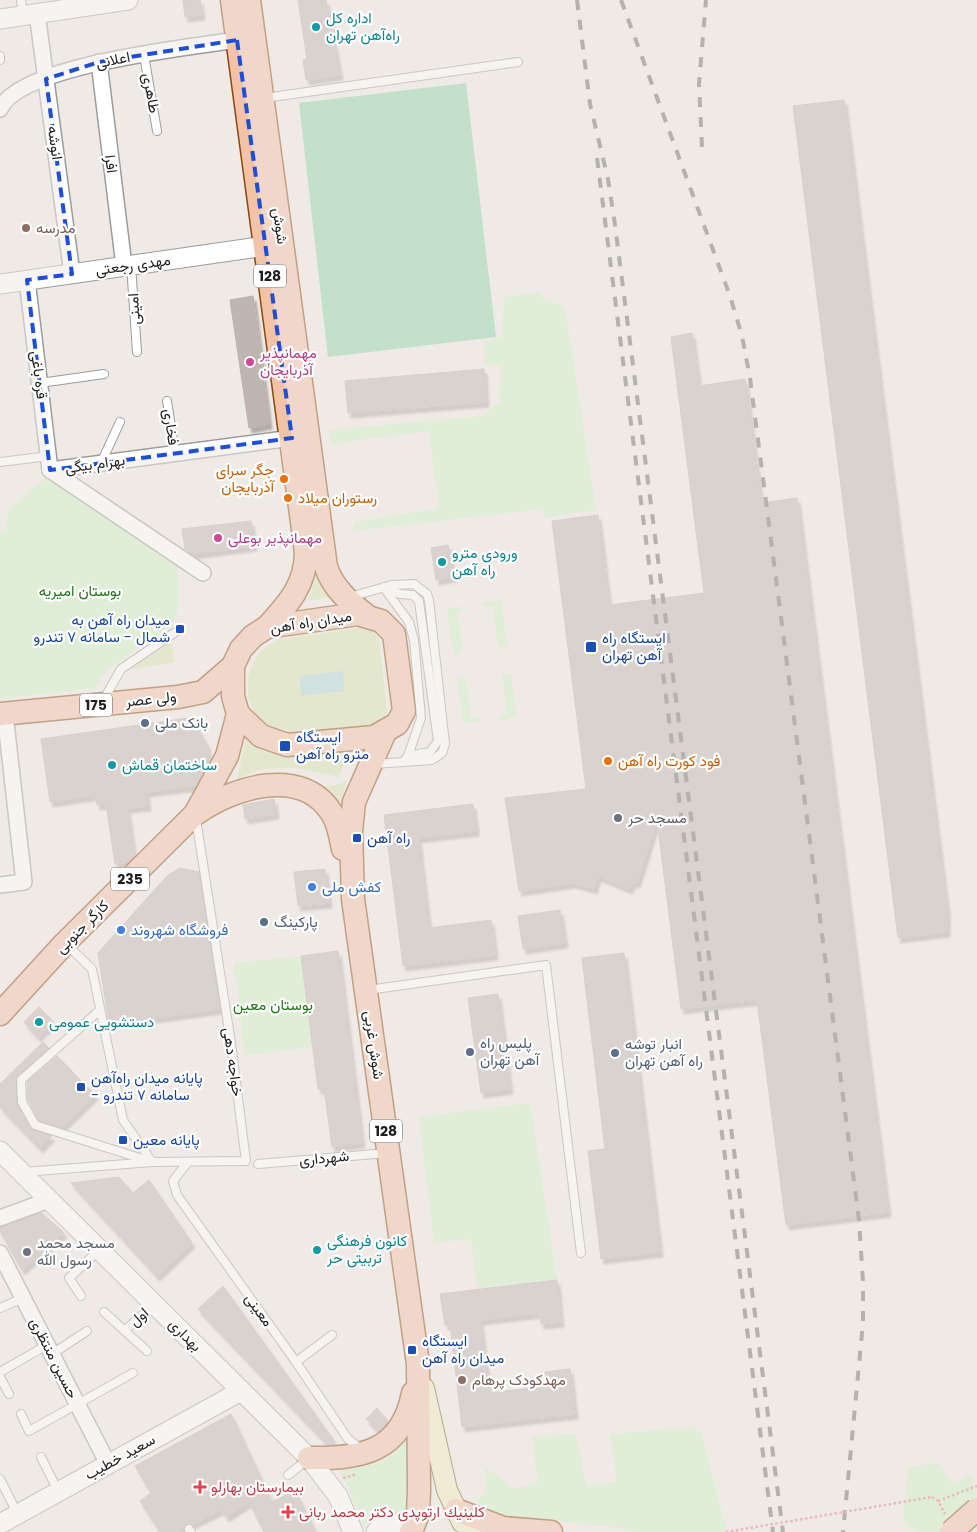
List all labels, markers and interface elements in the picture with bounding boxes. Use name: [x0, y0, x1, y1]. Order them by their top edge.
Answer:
place label: اداره کل راه‌آهن تهران: [326, 7, 400, 45]
marker: اداره کل راه‌آهن تهران: [310, 21, 322, 33]
street label: اعلانی: [94, 46, 132, 73]
street label: طاهری: [138, 71, 165, 115]
street label: انوشه: [43, 125, 68, 161]
street label: افرا: [100, 153, 123, 174]
street label: شوش: [268, 207, 293, 245]
place label: مدرسه: [36, 217, 76, 238]
marker: مدرسه: [20, 222, 32, 234]
street label: مهدی رجعتی: [94, 249, 172, 280]
road number: 128: [254, 264, 286, 288]
street label: امینی: [122, 292, 145, 326]
place label: مهمانپذیر آذربایجان: [259, 342, 317, 380]
street label: قره باغی: [26, 350, 53, 400]
marker: مهمانپذیر آذربایجان: [244, 356, 256, 368]
street label: فخاری: [159, 407, 184, 447]
street label: بهرام بیگی: [64, 449, 126, 478]
place label: جگر سرای آذربایجان: [216, 459, 276, 497]
marker: جگر سرای آذربایجان: [278, 473, 290, 485]
place label: رستوران میلاد: [298, 487, 377, 508]
marker: رستوران میلاد: [282, 492, 294, 504]
place label: مهمانپذیر بوعلی: [228, 527, 322, 548]
marker: مهمانپذیر بوعلی: [212, 532, 224, 544]
place label: ورودی مترو راه آهن: [452, 542, 518, 580]
marker: ورودی مترو راه آهن: [436, 556, 448, 568]
park label: بوستان امیریه: [39, 580, 121, 601]
street label: میدان راه آهن: [269, 605, 353, 638]
place label: میدان راه آهن به شمال - سامانه ۷ تندرو: [34, 609, 170, 647]
marker: میدان راه آهن به شمال - سامانه ۷ تندرو: [174, 623, 186, 635]
place label: ایستگاه راه آهن تهران: [602, 627, 666, 665]
marker: ایستگاه راه آهن تهران: [584, 640, 598, 654]
street label: ولی عصر: [123, 685, 178, 712]
road number: 175: [80, 694, 112, 716]
place label: بانک ملی: [155, 712, 208, 733]
marker: بانک ملی: [139, 717, 151, 729]
place label: ایستگاه مترو راه آهن: [296, 726, 369, 764]
marker: ایستگاه مترو راه آهن: [278, 739, 292, 753]
place label: فود کورت راه آهن: [618, 750, 721, 771]
place label: ساختمان قماش: [122, 754, 217, 775]
marker: فود کورت راه آهن: [602, 755, 614, 767]
marker: ساختمان قماش: [106, 759, 118, 771]
place label: مسجد حر: [627, 807, 687, 828]
marker: مسجد حر: [612, 812, 624, 824]
place label: راه آهن: [367, 827, 410, 848]
marker: راه آهن: [351, 832, 363, 844]
road number: 235: [111, 868, 149, 891]
place label: کفش ملی: [322, 876, 382, 897]
marker: کفش ملی: [306, 881, 318, 893]
street label: کارگر جنوبی: [50, 895, 113, 958]
place label: پارکینگ: [274, 911, 318, 932]
marker: پارکینگ: [258, 916, 270, 928]
place label: فروشگاه شهروند: [131, 919, 228, 940]
marker: فروشگاه شهروند: [115, 924, 127, 936]
park label: بوستان معین: [233, 994, 313, 1015]
street label: شوش غربی: [359, 1009, 390, 1081]
place label: دستشویی عمومی: [49, 1011, 154, 1032]
marker: دستشویی عمومی: [33, 1016, 45, 1028]
street label: خواجه دهی: [218, 1026, 249, 1098]
place label: پلیس راه آهن تهران: [480, 1032, 541, 1070]
place label: انبار توشه راه آهن تهران: [625, 1033, 703, 1071]
marker: پلیس راه آهن تهران: [464, 1046, 476, 1058]
marker: انبار توشه راه آهن تهران: [609, 1047, 621, 1059]
place label: پایانه میدان راه‌آهن - سامانه ۷ تندرو: [91, 1067, 203, 1105]
marker: پایانه میدان راه‌آهن - سامانه ۷ تندرو: [75, 1081, 87, 1093]
road number: 128: [370, 1120, 402, 1142]
place label: پایانه معین: [133, 1129, 200, 1150]
marker: پایانه معین: [117, 1134, 129, 1146]
street label: شهرداری: [298, 1145, 350, 1170]
place label: کانون فرهنگی تربیتی حر: [326, 1230, 407, 1268]
place label: مسجد محمد رسول الله: [37, 1232, 115, 1270]
marker: کانون فرهنگی تربیتی حر: [311, 1244, 323, 1256]
marker: مسجد محمد رسول الله: [21, 1246, 33, 1258]
street label: معینی: [240, 1289, 279, 1331]
street label: اول: [124, 1302, 153, 1331]
street label: بهداری: [164, 1313, 207, 1356]
street label: حسین منتظری: [25, 1314, 84, 1402]
place label: ایستگاه میدان راه آهن: [422, 1330, 504, 1368]
marker: ایستگاه میدان راه آهن: [406, 1344, 418, 1356]
place label: مهدکودک پرهام: [472, 1369, 566, 1390]
marker: مهدکودک پرهام: [456, 1374, 468, 1386]
street label: سعید خطیب: [81, 1429, 159, 1485]
place label: بیمارستان بهارلو: [211, 1476, 304, 1497]
marker: بیمارستان بهارلو: [193, 1480, 207, 1494]
place label: كلينيك ارتوپدى دكتر محمد ربانى: [299, 1501, 485, 1522]
marker: كلينيك ارتوپدى دكتر محمد ربانى: [281, 1505, 295, 1519]

